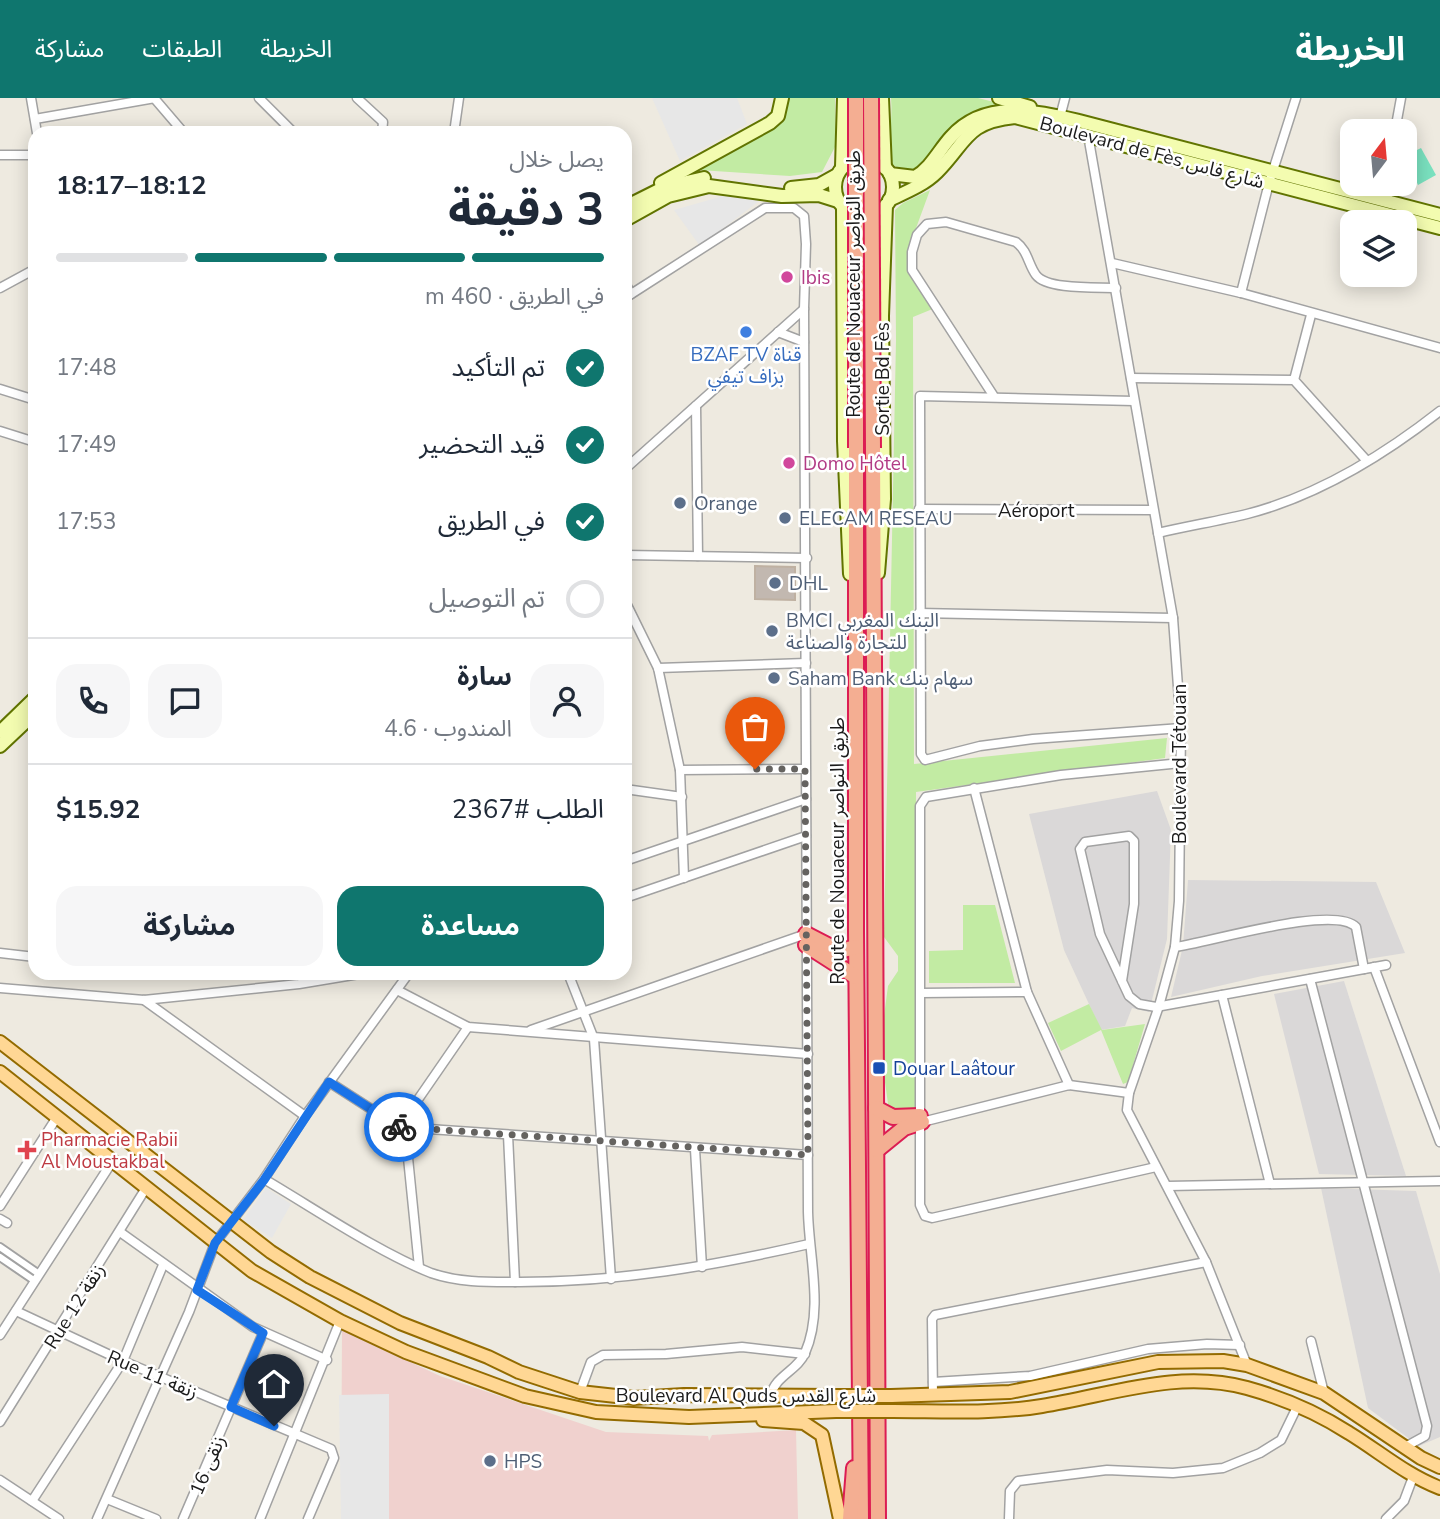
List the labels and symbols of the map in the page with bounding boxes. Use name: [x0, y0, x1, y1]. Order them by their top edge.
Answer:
street label: Boulevard de Fès شارع فاس: [1037, 111, 1267, 195]
north arrow: [1340, 119, 1418, 196]
street label: Route de Nouaceur طريق النواصر: [841, 150, 867, 418]
place label: Ibis: [801, 265, 831, 291]
marker: Ibis: [779, 269, 795, 285]
street label: Sortie Bd Fès: [870, 322, 896, 436]
marker: BZAF TV قناة بزاف تيفي: [738, 324, 754, 340]
place label: BZAF TV قناة بزاف تيفي: [691, 342, 801, 391]
place label: Domo Hôtel: [803, 451, 907, 477]
marker: Domo Hôtel: [781, 455, 797, 471]
place label: Orange: [694, 491, 757, 517]
marker: Orange: [672, 495, 688, 511]
street label: Aéroport: [998, 498, 1075, 524]
place label: ELECAM RESEAU: [799, 506, 953, 532]
marker: ELECAM RESEAU: [777, 510, 793, 526]
place label: DHL: [789, 571, 829, 597]
marker: DHL: [767, 575, 783, 591]
place label: BMCI البنك المغربي للتجارة والصناعة: [786, 608, 939, 656]
marker: BMCI البنك المغربي للتجارة والصناعة: [764, 623, 780, 639]
place label: Saham Bank سهام بنك: [788, 666, 973, 693]
marker: Saham Bank سهام بنك: [766, 670, 782, 686]
street label: Boulevard Tétouan: [1167, 684, 1193, 844]
pin: [725, 697, 785, 769]
street label: Route de Nouaceur طريق النواصر: [825, 717, 851, 985]
place label: Douar Laâtour: [893, 1056, 1015, 1082]
marker: Douar Laâtour: [871, 1060, 887, 1076]
courier: [364, 1092, 434, 1162]
place label: Pharmacie Rabii Al Moustakbal: [41, 1127, 178, 1175]
marker: Pharmacie Rabii Al Moustakbal: [19, 1142, 35, 1158]
street label: Rue 12 زنقة: [38, 1259, 111, 1354]
street label: Rue 11 زنقة: [103, 1344, 202, 1406]
pin: [244, 1354, 304, 1426]
street label: Boulevard Al Quds شارع القدس: [616, 1383, 876, 1409]
street label: زنقى 16: [184, 1431, 232, 1499]
place label: HPS: [504, 1449, 542, 1475]
marker: HPS: [482, 1453, 498, 1469]

